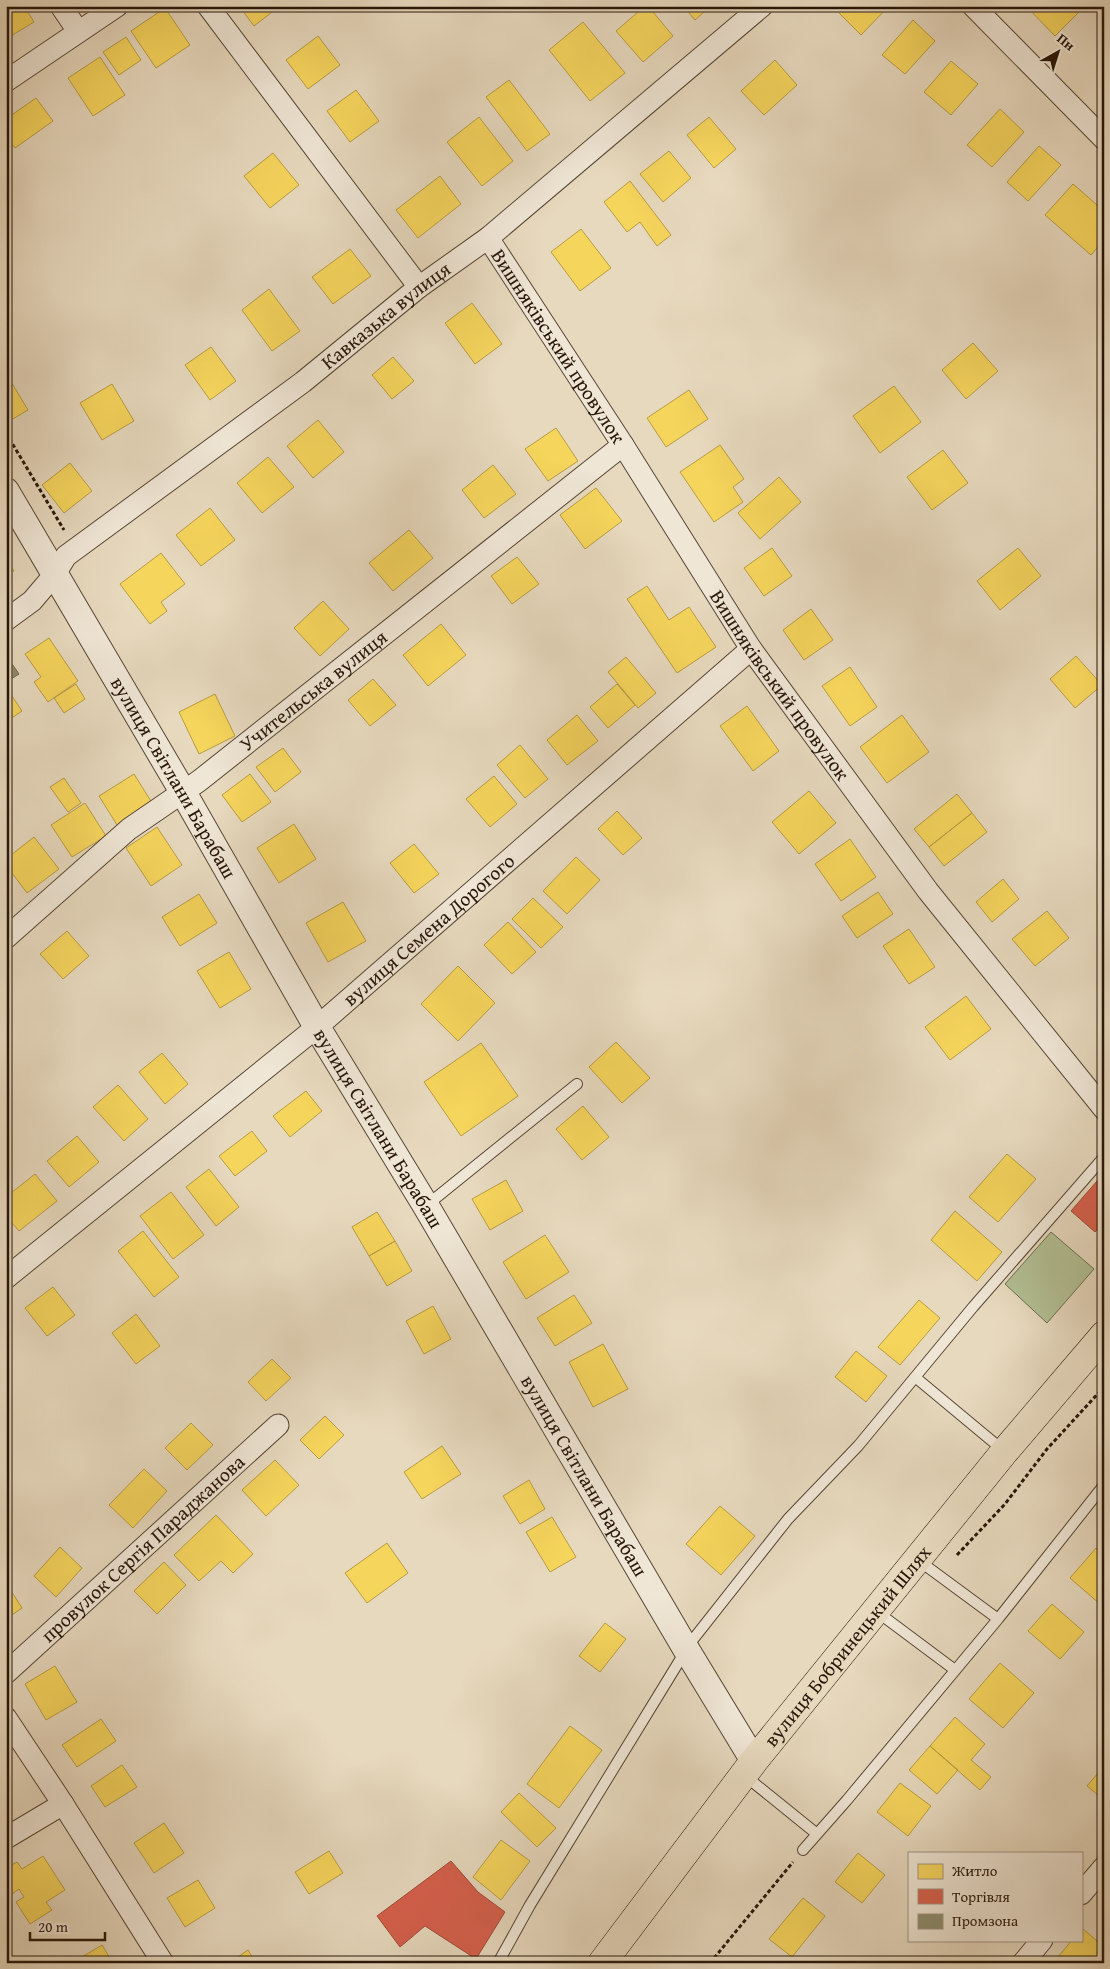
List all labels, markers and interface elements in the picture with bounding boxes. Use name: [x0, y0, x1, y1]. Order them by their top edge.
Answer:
north arrow: [1032, 28, 1082, 78]
text: Пн: [1053, 28, 1080, 56]
street label: Вишняківський провулок: [485, 243, 633, 449]
street label: Кавказька вулиця: [314, 254, 456, 376]
street label: Вишняківський провулок: [703, 584, 858, 786]
street label: Учительська вулиця: [233, 622, 393, 758]
street label: вулиця Світлани Барабаш: [104, 671, 244, 884]
street label: вулиця Семена Дорогого: [336, 846, 521, 1012]
street label: вулиця Світлани Барабаш: [307, 1022, 451, 1233]
street label: вулиця Світлани Барабаш: [514, 1369, 655, 1582]
street label: провулок Сергія Параджанова: [34, 1447, 251, 1649]
street label: вулиця Бобринецький Шлях: [756, 1538, 938, 1753]
legend: [908, 1852, 1082, 1942]
text: Житло: [951, 1860, 998, 1881]
text: Торгівля: [952, 1886, 1010, 1907]
scale bar: [30, 1909, 105, 1941]
text: Промзона: [952, 1910, 1019, 1931]
text: 20 m: [38, 1916, 69, 1937]

